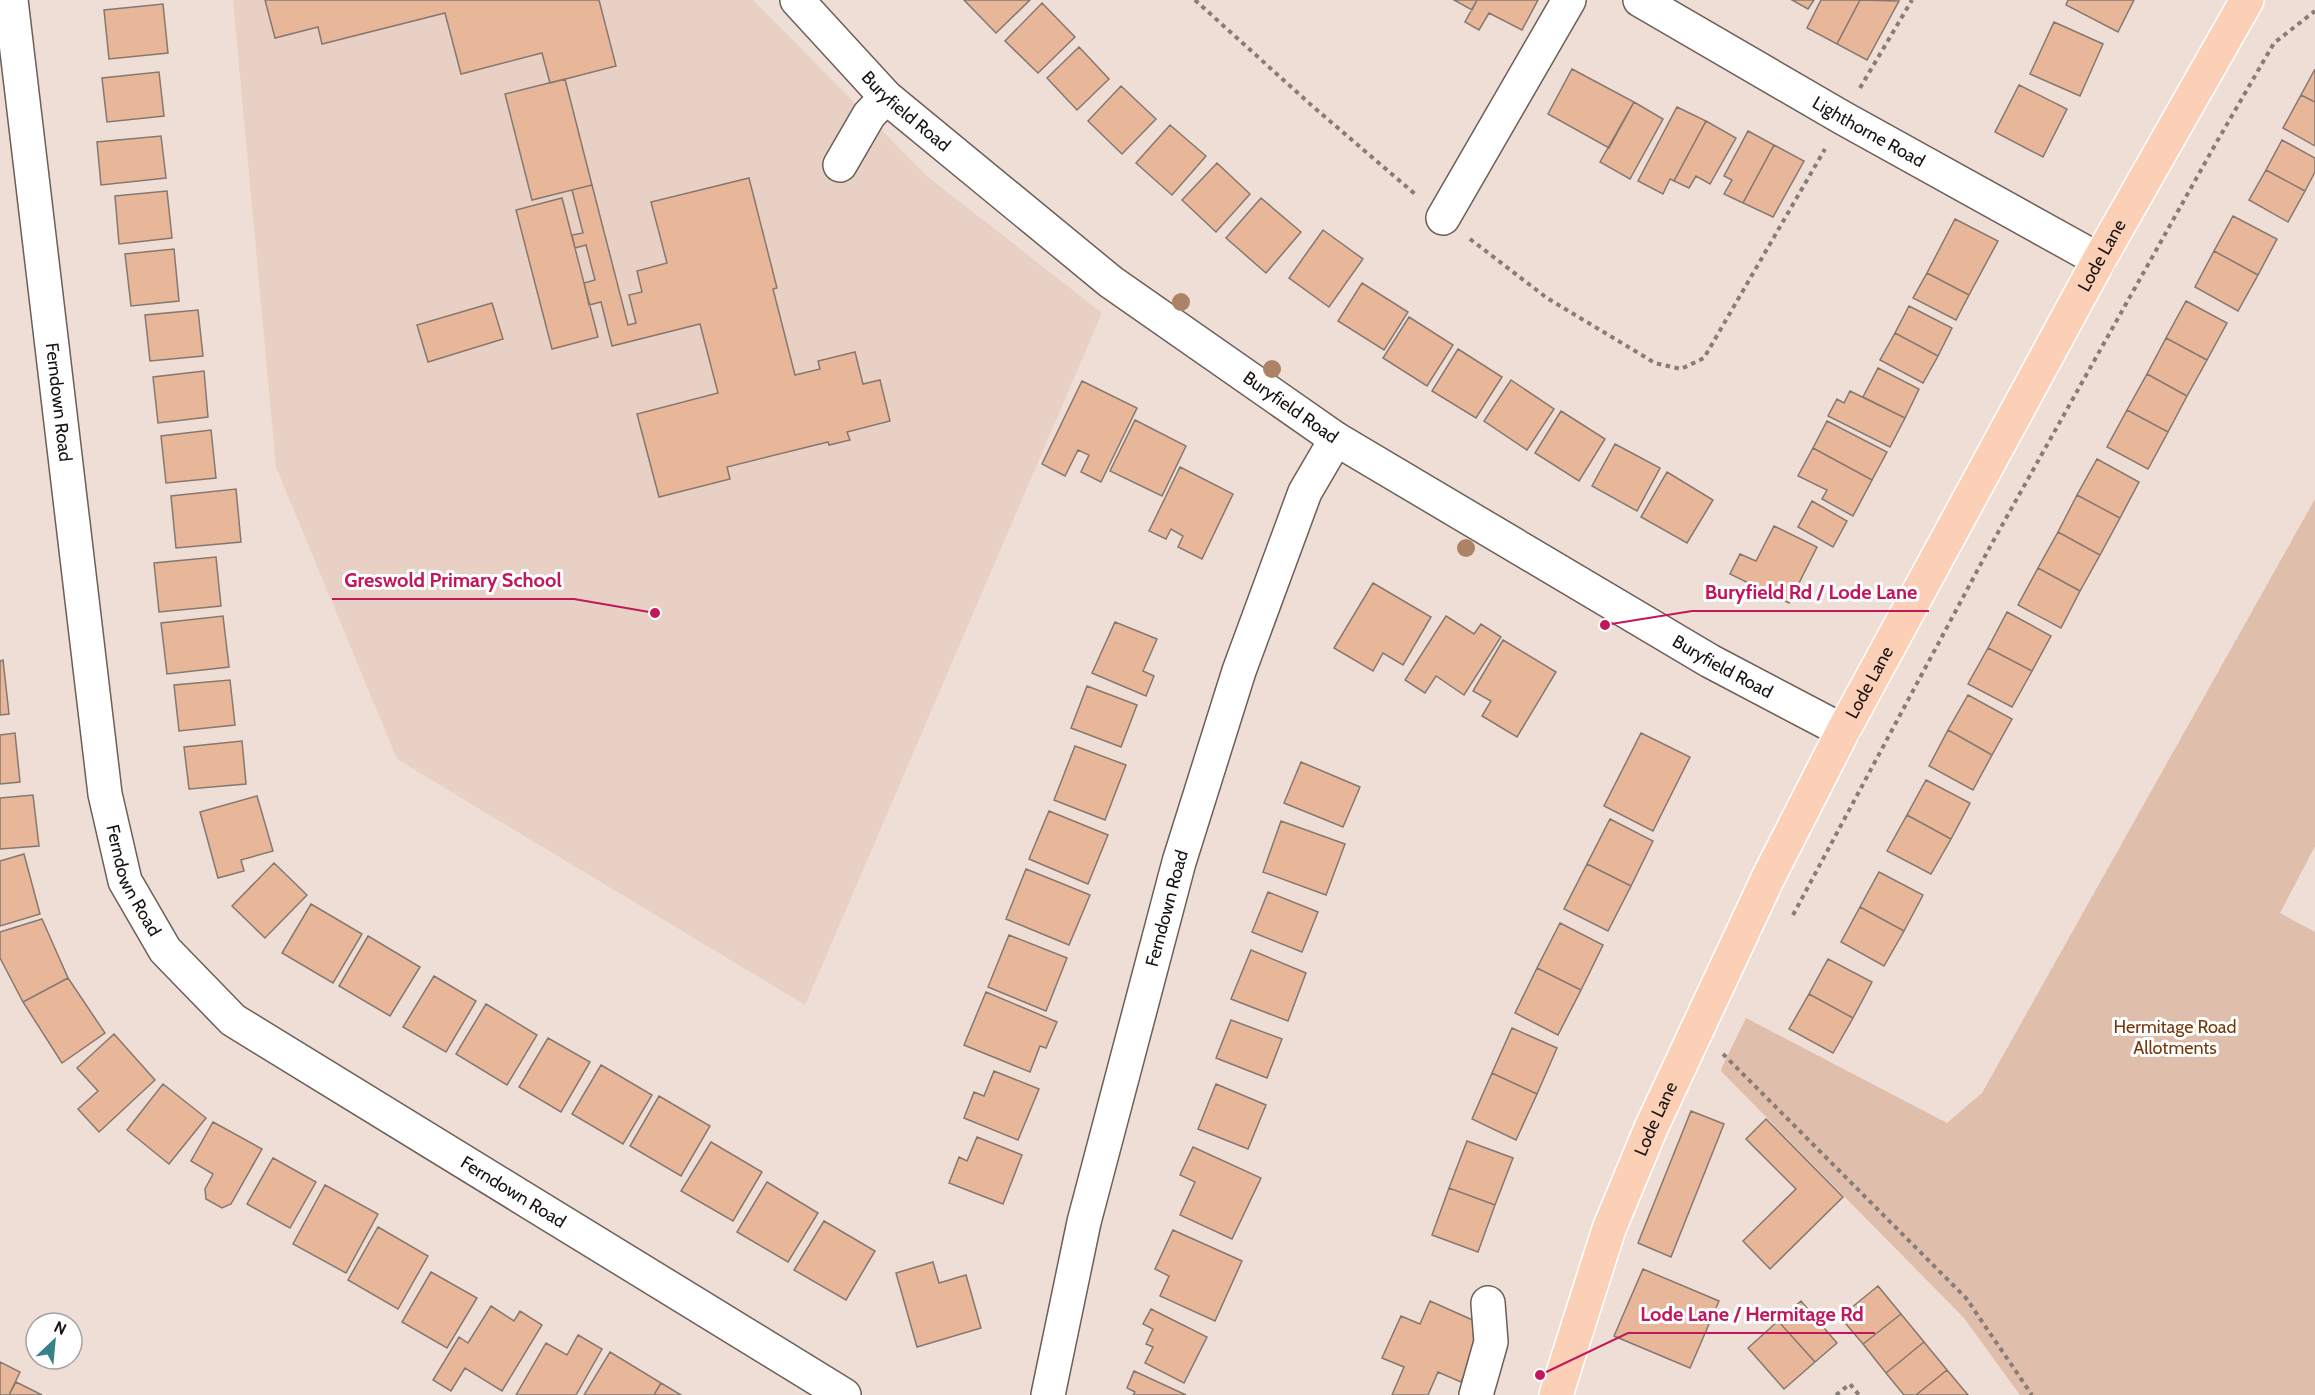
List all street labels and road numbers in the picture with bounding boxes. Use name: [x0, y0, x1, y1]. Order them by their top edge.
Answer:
street label: Buryfield Road: [857, 67, 955, 156]
street label: Lighthorne Road: [1809, 92, 1929, 172]
street label: Lode Lane: [2073, 216, 2131, 295]
street label: Ferndown Road: [41, 341, 77, 463]
street label: Buryfield Road: [1239, 367, 1343, 448]
street label: Buryfield Road: [1668, 630, 1777, 703]
street label: Lode Lane: [1841, 642, 1898, 722]
street label: Ferndown Road: [101, 822, 166, 940]
street label: Ferndown Road: [1141, 847, 1193, 969]
street label: Lode Lane: [1630, 1078, 1682, 1159]
street label: Ferndown Road: [457, 1151, 570, 1233]

